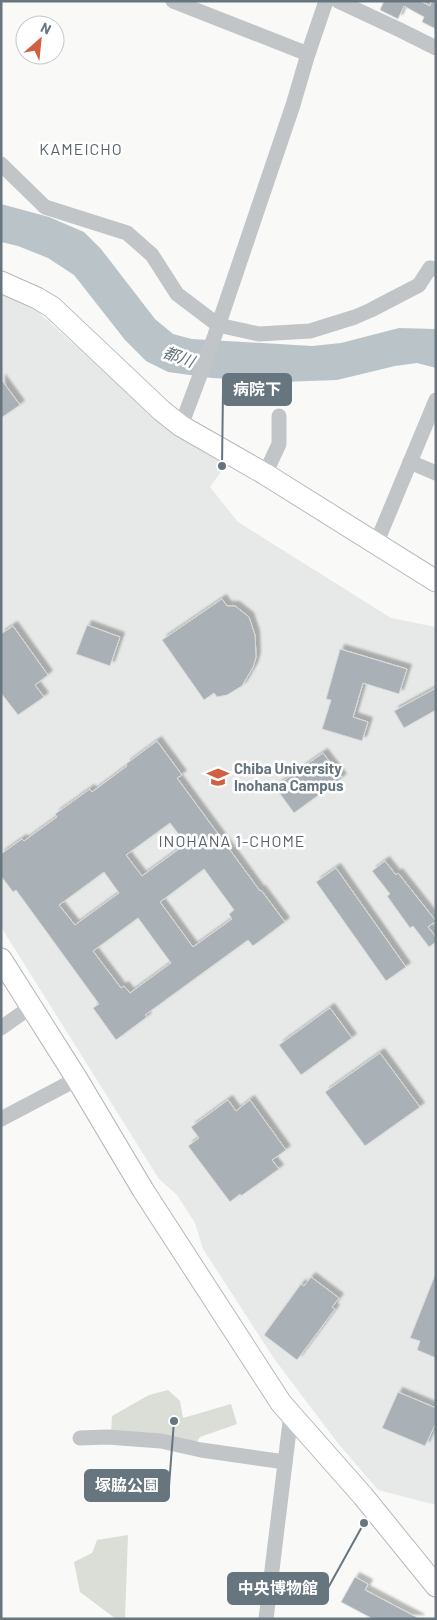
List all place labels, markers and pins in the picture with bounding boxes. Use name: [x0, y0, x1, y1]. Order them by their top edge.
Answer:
callout: 病院下: [223, 374, 291, 405]
place label: Chiba University Inohana Campus: [234, 759, 344, 794]
school or university icon: Chiba University Inohana Campus: [205, 764, 231, 790]
callout: 塚脇公園: [85, 1470, 169, 1501]
callout: 中央博物館: [228, 1573, 328, 1604]

